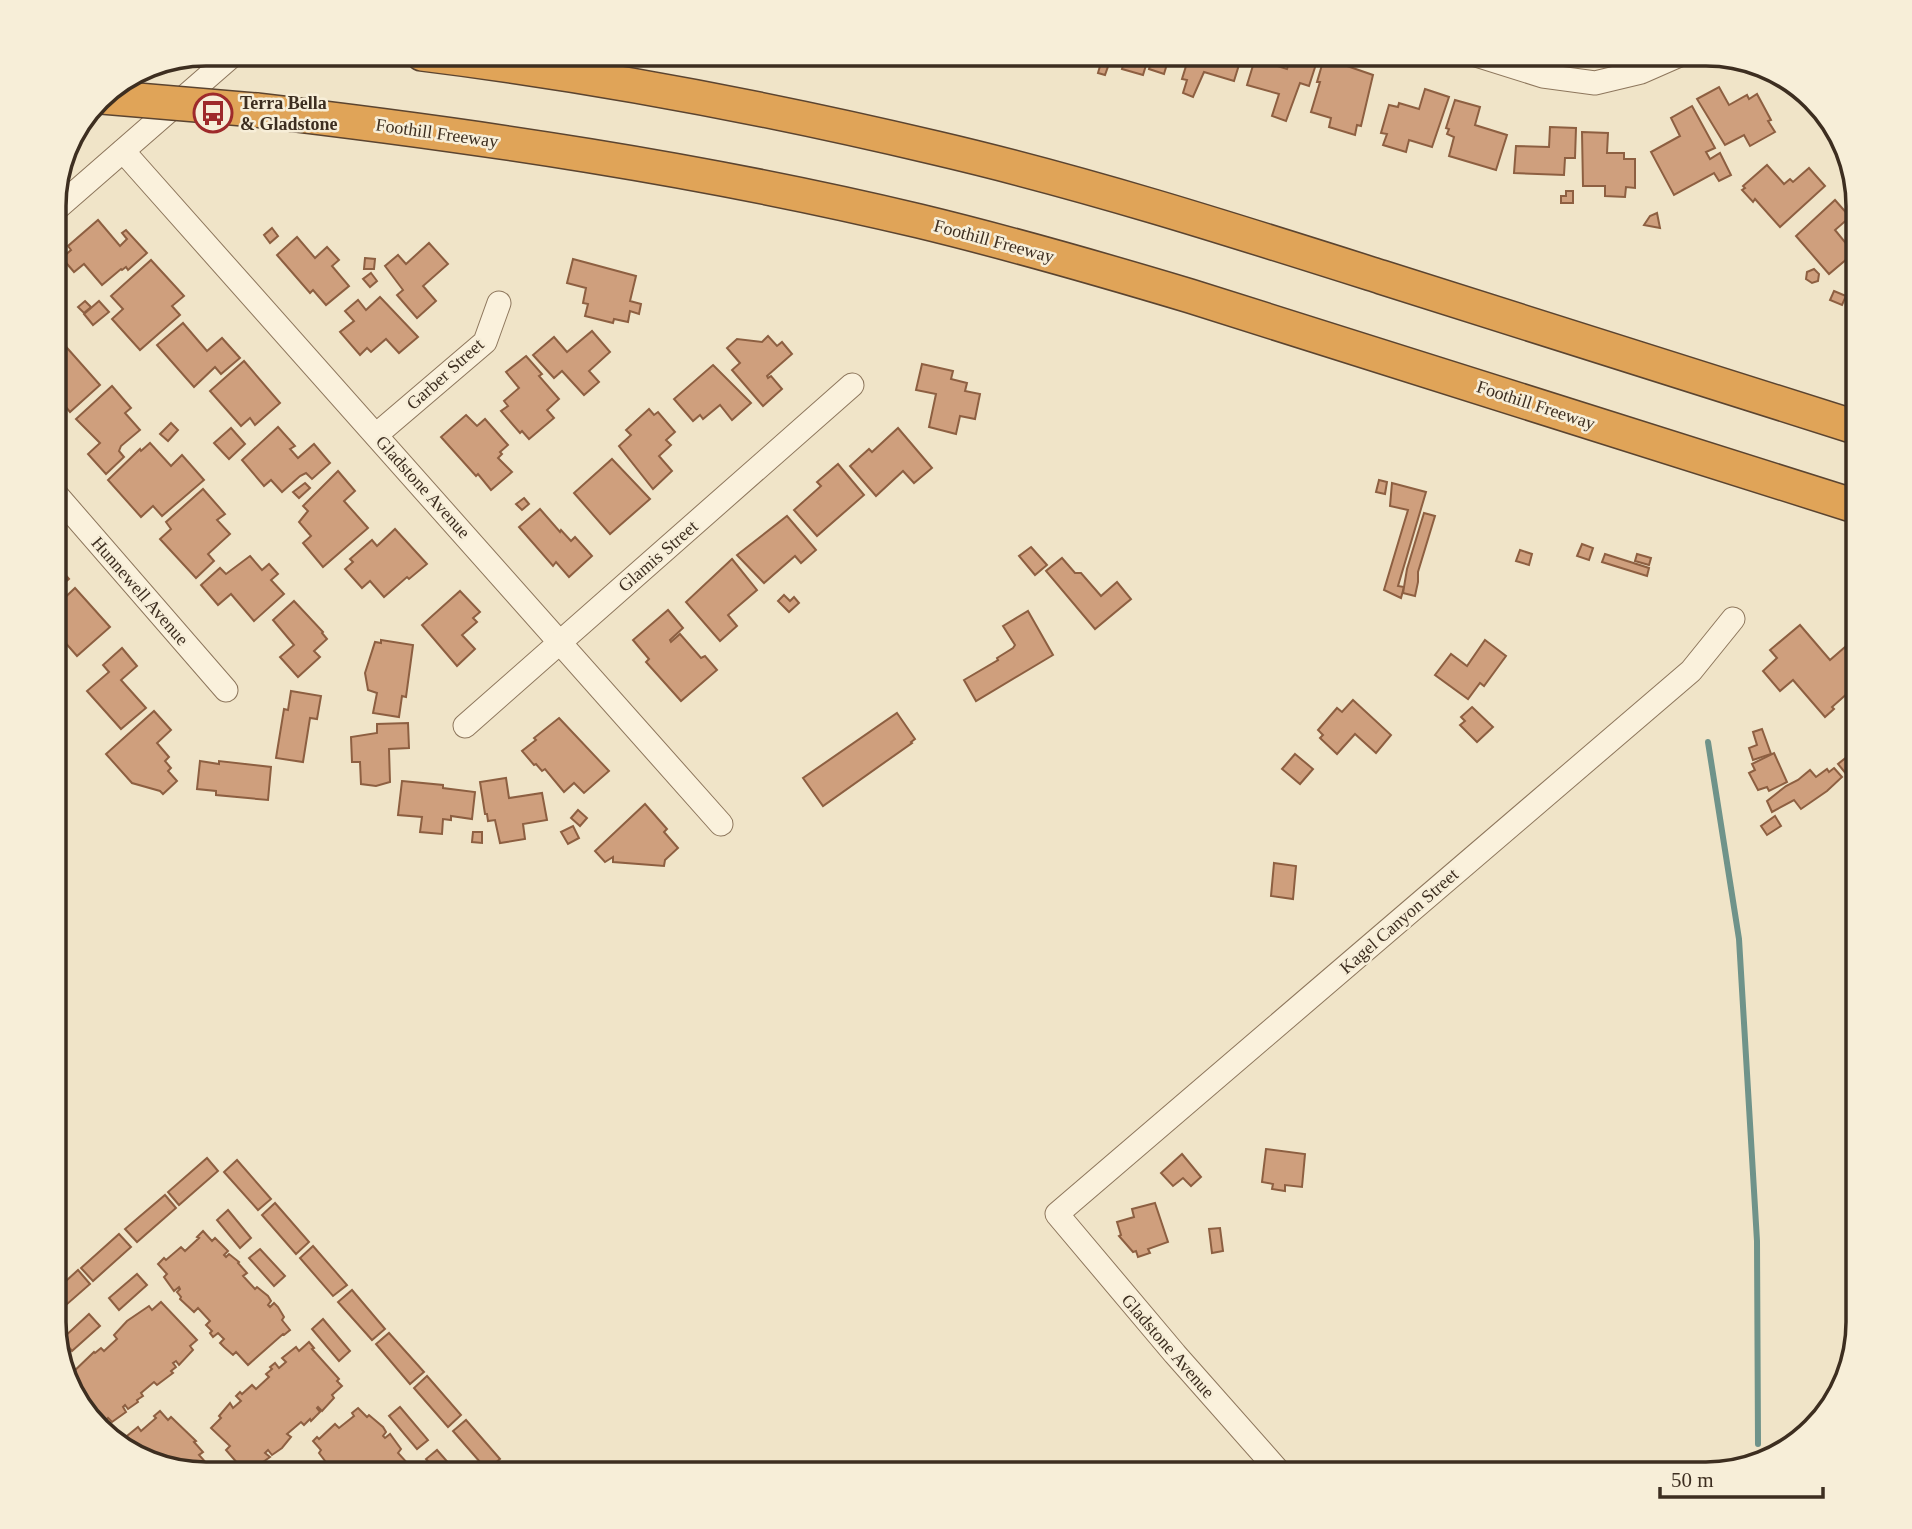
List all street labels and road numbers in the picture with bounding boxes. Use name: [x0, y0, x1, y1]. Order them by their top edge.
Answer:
street label: Foothill Freeway: [374, 115, 500, 151]
street label: Foothill Freeway: [932, 215, 1056, 267]
street label: Garber Street: [402, 334, 488, 414]
street label: Foothill Freeway: [1474, 376, 1598, 434]
street label: Gladstone Avenue: [372, 432, 474, 542]
street label: Glamis Street: [614, 516, 702, 596]
street label: Hunnewell Avenue: [87, 533, 193, 649]
street label: Kagel Canyon Street: [1336, 864, 1462, 978]
street label: Gladstone Avenue: [1117, 1290, 1219, 1402]

